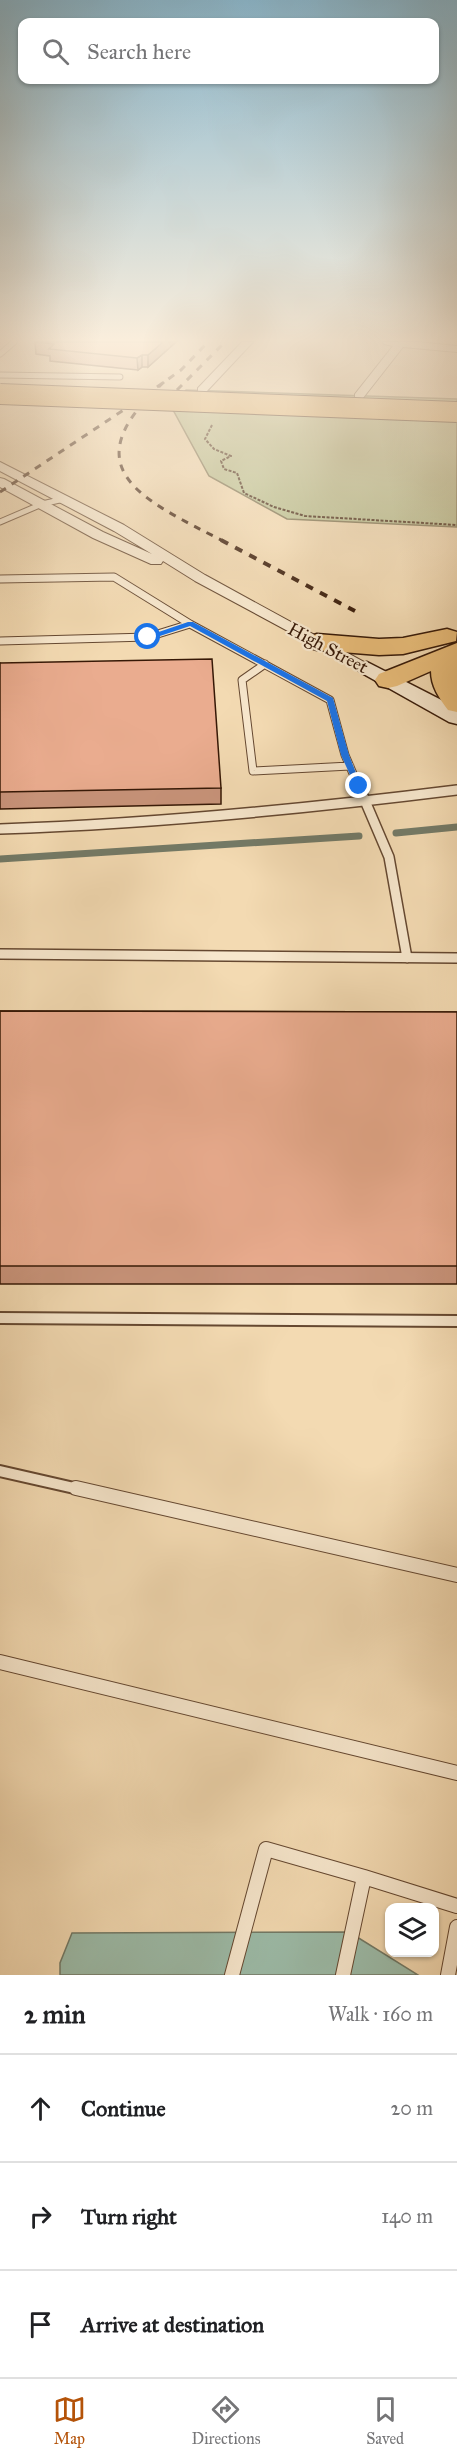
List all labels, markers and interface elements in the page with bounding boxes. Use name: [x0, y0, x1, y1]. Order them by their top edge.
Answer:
search box: [18, 18, 439, 84]
icon: search: [39, 35, 72, 68]
text: Search here: [87, 38, 191, 65]
street label: High Street: [284, 618, 372, 679]
route start: [134, 623, 160, 649]
route end: [345, 772, 371, 798]
map controls: [385, 1903, 439, 1957]
button: layers: [385, 1903, 439, 1957]
text: 2 min: [24, 1998, 85, 2030]
text: Walk · 160 m: [328, 2002, 433, 2026]
icon: ahead: [24, 2092, 57, 2125]
text: Continue: [81, 2095, 166, 2122]
text: 20 m: [390, 2096, 433, 2120]
icon: right: [24, 2200, 57, 2233]
text: Turn right: [81, 2203, 177, 2230]
text: 140 m: [381, 2204, 433, 2228]
icon: arrive: [24, 2308, 57, 2341]
text: Arrive at destination: [81, 2311, 264, 2338]
tab: Map: [53, 2393, 86, 2448]
tab: Directions: [192, 2393, 260, 2448]
tab: Saved: [366, 2393, 404, 2448]

